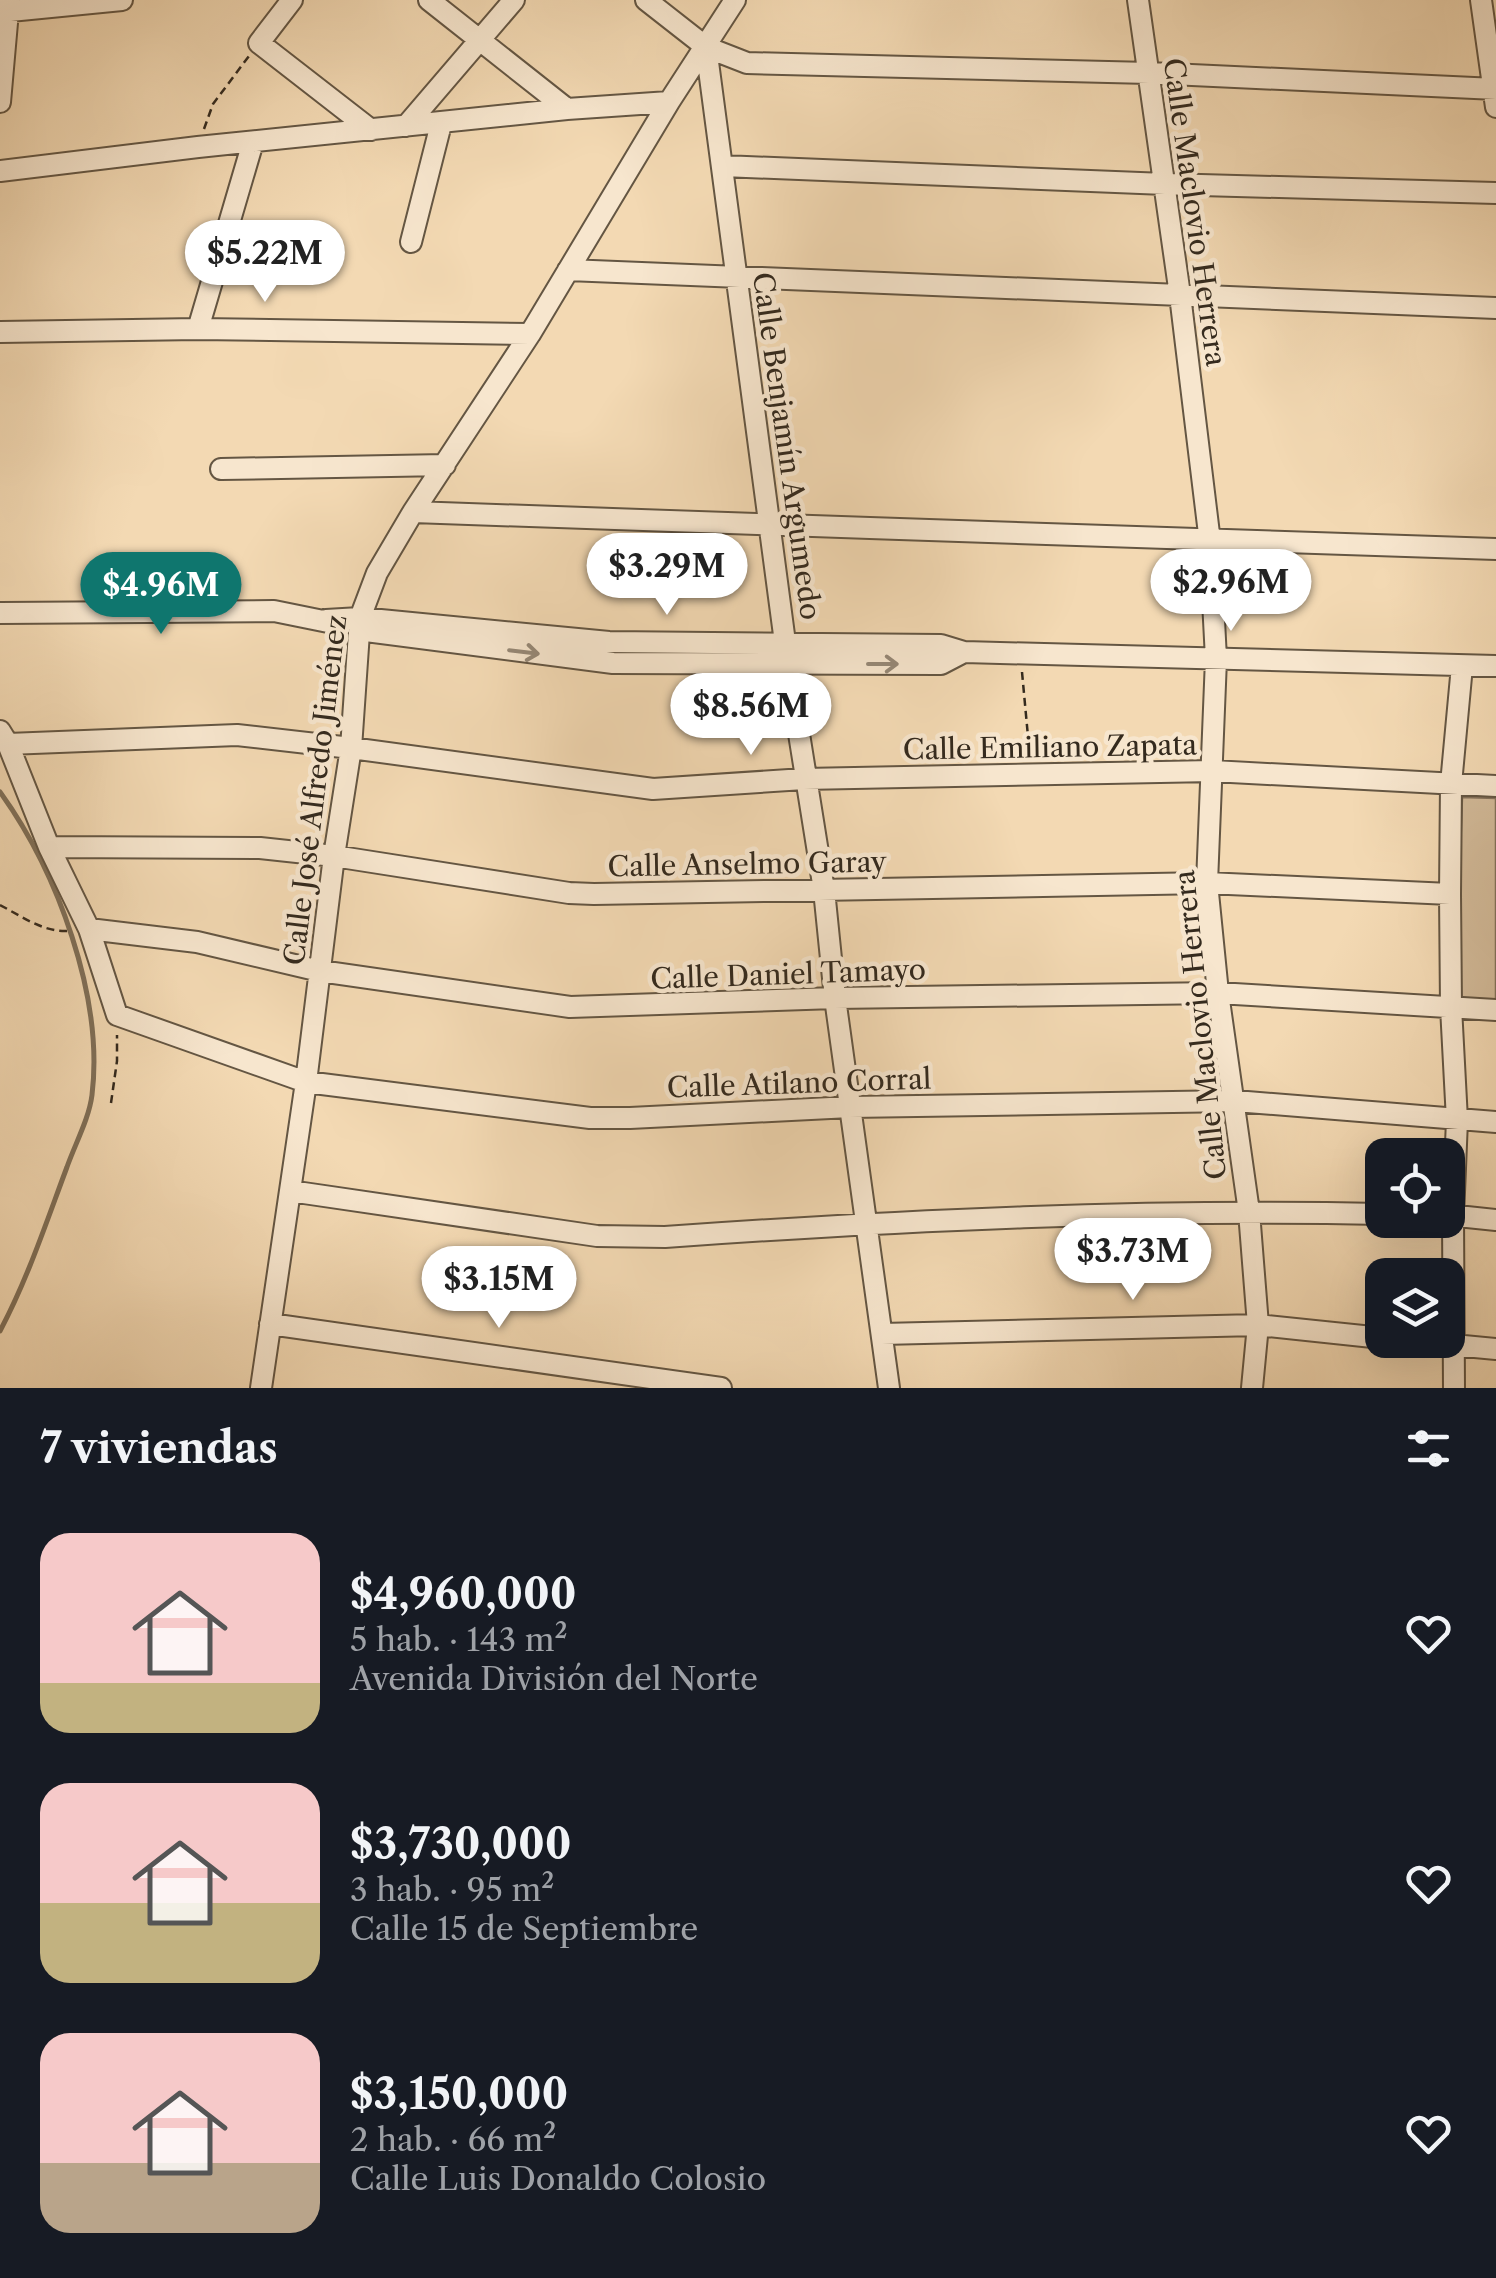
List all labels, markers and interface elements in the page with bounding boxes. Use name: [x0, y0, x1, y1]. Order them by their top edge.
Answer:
street label: Calle Maclovio Herrera: [1157, 56, 1234, 369]
pin: $5.22M: [184, 220, 346, 305]
text: $5.22M: [207, 233, 323, 272]
street label: Calle Benjamín Argumedo: [746, 270, 828, 622]
pin: $3.29M: [586, 533, 748, 618]
text: $3.29M: [609, 546, 725, 585]
pin: $2.96M: [1150, 549, 1312, 634]
pin: $4.96M: [80, 552, 242, 637]
text: $2.96M: [1172, 562, 1290, 601]
text: $4.96M: [102, 565, 220, 604]
street label: Calle José Alfredo Jiménez: [277, 613, 353, 967]
one-way arrow: [507, 643, 539, 662]
one-way arrow: [867, 655, 899, 674]
pin: $8.56M: [670, 673, 832, 758]
text: $8.56M: [692, 686, 810, 725]
street label: Calle Emiliano Zapata: [903, 727, 1198, 767]
street label: Calle Anselmo Garay: [607, 845, 887, 883]
street label: Calle Maclovio Herrera: [1167, 868, 1233, 1181]
street label: Calle Daniel Tamayo: [650, 952, 926, 996]
street label: Calle Atilano Corral: [666, 1061, 932, 1105]
map controls: [1365, 1138, 1465, 1358]
button: locate: [1365, 1138, 1465, 1238]
pin: $3.73M: [1052, 1218, 1214, 1303]
text: $3.73M: [1076, 1231, 1190, 1270]
pin: $3.15M: [418, 1246, 580, 1331]
button: layers: [1365, 1258, 1465, 1358]
text: $3.15M: [444, 1259, 554, 1298]
icon: filters: [1401, 1421, 1456, 1476]
text: 7 viviendas: [40, 1422, 278, 1474]
text: $4,960,000: [350, 1568, 577, 1620]
icon: home: [120, 1573, 240, 1693]
icon: heart: [1401, 1606, 1456, 1661]
text: 5 hab. · 143 m²: [350, 1620, 568, 1659]
text: Avenida División del Norte: [350, 1659, 758, 1698]
text: $3,730,000: [350, 1818, 571, 1870]
icon: home: [120, 1823, 240, 1943]
icon: heart: [1401, 1856, 1456, 1911]
text: 3 hab. · 95 m²: [350, 1870, 554, 1909]
text: Calle 15 de Septiembre: [350, 1909, 698, 1948]
text: $3,150,000: [350, 2068, 568, 2120]
icon: home: [120, 2073, 240, 2193]
icon: heart: [1401, 2106, 1456, 2161]
text: 2 hab. · 66 m²: [350, 2120, 556, 2159]
text: Calle Luis Donaldo Colosio: [350, 2159, 766, 2198]

